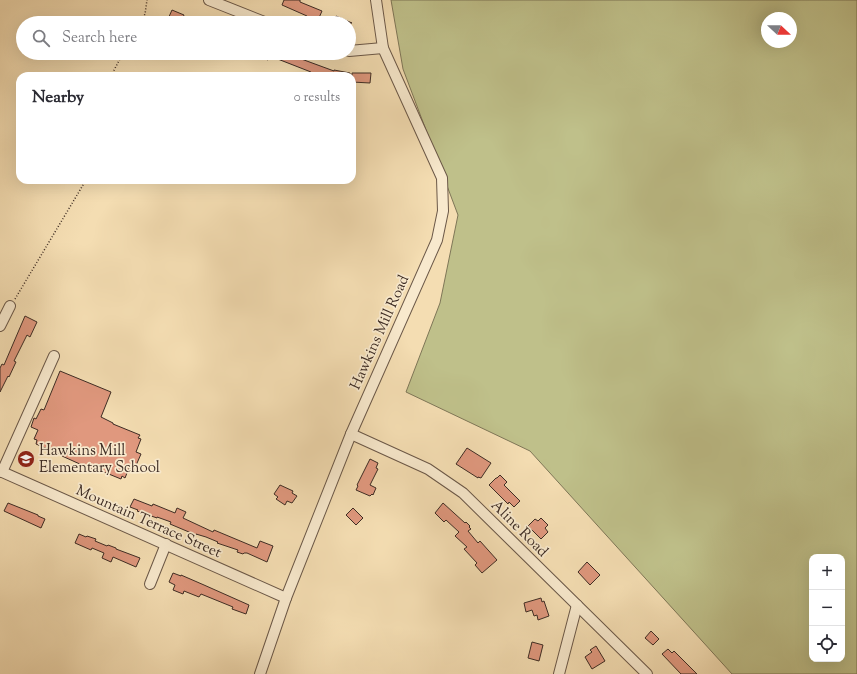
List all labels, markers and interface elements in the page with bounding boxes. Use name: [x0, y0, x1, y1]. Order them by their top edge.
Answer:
north arrow: [761, 12, 797, 48]
search box: [16, 16, 356, 60]
icon: search: [30, 27, 52, 49]
text: Search here: [62, 28, 137, 49]
text: Nearby: [32, 86, 84, 110]
text: 0 results: [294, 89, 340, 107]
street label: Hawkins Mill Road: [346, 271, 415, 393]
place label: Hawkins Mill Elementary School: [39, 441, 160, 479]
school or university icon: Hawkins Mill Elementary School: [16, 449, 36, 469]
street label: Mountain Terrace Street: [72, 481, 225, 564]
street label: Aline Road: [486, 496, 553, 563]
map controls: [809, 554, 845, 662]
button: +: [809, 554, 845, 590]
button: −: [809, 590, 845, 626]
button: locate: [809, 626, 845, 662]

